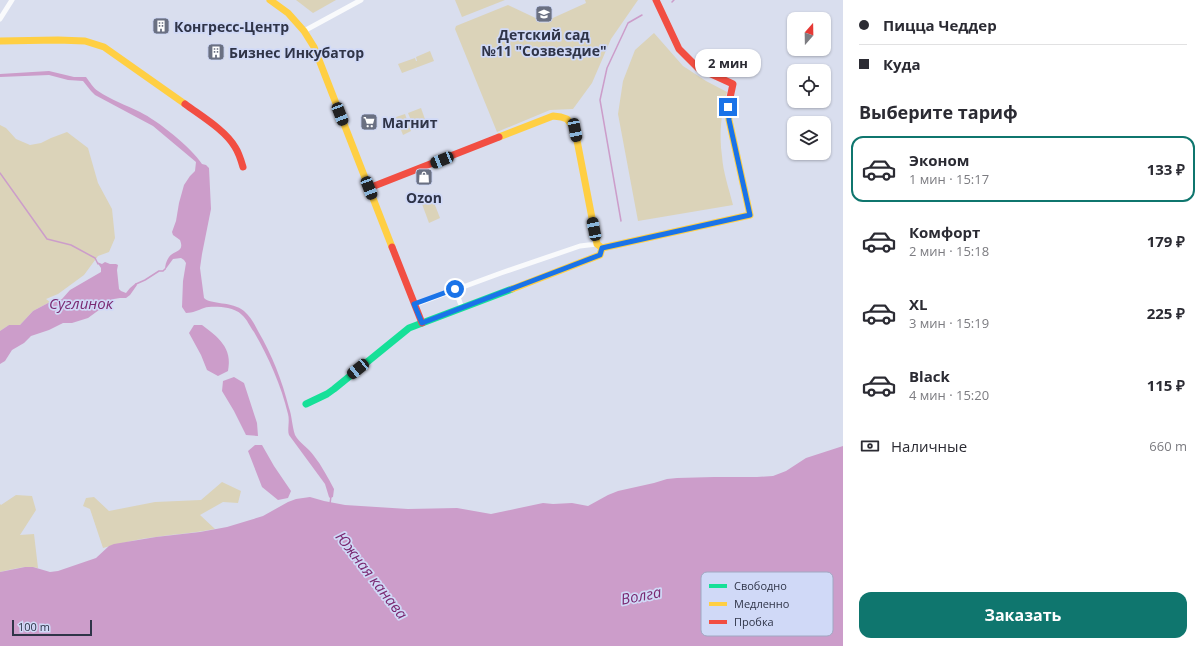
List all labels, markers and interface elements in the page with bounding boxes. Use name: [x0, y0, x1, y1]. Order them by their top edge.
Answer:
school or university icon: Детский сад №11 "Созвездие": [534, 4, 554, 24]
north arrow: [787, 12, 831, 56]
map controls: [787, 12, 831, 160]
text: Пицца Чеддер: [883, 15, 997, 35]
building icon: Конгресс-Центр: [151, 16, 171, 36]
place label: Конгресс-Центр: [174, 17, 289, 36]
place label: Детский сад №11 "Созвездие": [481, 25, 607, 60]
building icon: Бизнес Инкубатор: [206, 42, 226, 62]
place label: Бизнес Инкубатор: [229, 43, 364, 62]
callout: 2 мин: [695, 49, 761, 77]
text: 2 мин: [708, 54, 748, 72]
text: Куда: [883, 54, 921, 74]
button: locate: [787, 64, 831, 108]
route end: [719, 98, 737, 116]
text: Выберите тариф: [859, 100, 1018, 124]
car: [330, 101, 350, 127]
supermarket icon: Магнит: [359, 112, 379, 132]
place label: Магнит: [382, 113, 438, 132]
button: layers: [787, 116, 831, 160]
car: [567, 117, 583, 143]
car: [429, 150, 455, 170]
text: Эконом: [909, 150, 969, 170]
icon: car: [861, 151, 897, 187]
text: 133 ₽: [1147, 159, 1185, 179]
shop icon: Ozon: [414, 167, 434, 187]
text: 1 мин · 15:17: [909, 170, 989, 188]
car: [359, 175, 379, 201]
place label: Ozon: [406, 188, 442, 207]
car: [586, 216, 602, 242]
text: Комфорт: [909, 222, 980, 242]
icon: car: [861, 223, 897, 259]
text: 179 ₽: [1147, 231, 1185, 251]
text: 2 мин · 15:18: [909, 242, 989, 260]
route start: [446, 280, 464, 298]
water label: Суглинок: [49, 293, 114, 313]
text: XL: [909, 294, 927, 314]
icon: car: [861, 295, 897, 331]
text: 225 ₽: [1147, 303, 1185, 323]
text: 3 мин · 15:19: [909, 314, 989, 332]
car: [345, 357, 371, 381]
text: Black: [909, 366, 950, 386]
icon: car: [861, 367, 897, 403]
text: 115 ₽: [1147, 375, 1185, 395]
text: 4 мин · 15:20: [909, 386, 989, 404]
icon: cash: [859, 435, 881, 457]
text: Наличные: [891, 436, 967, 456]
text: 660 m: [1149, 437, 1187, 455]
water label: Южная канава: [331, 527, 413, 623]
legend: [701, 572, 833, 636]
text: Свободно: [734, 578, 787, 593]
water label: Волга: [619, 581, 663, 609]
button: Заказать: [859, 592, 1187, 638]
text: Медленно: [734, 596, 790, 611]
text: Пробка: [734, 614, 774, 629]
scale bar: [12, 618, 92, 637]
text: 100 m: [18, 619, 50, 634]

